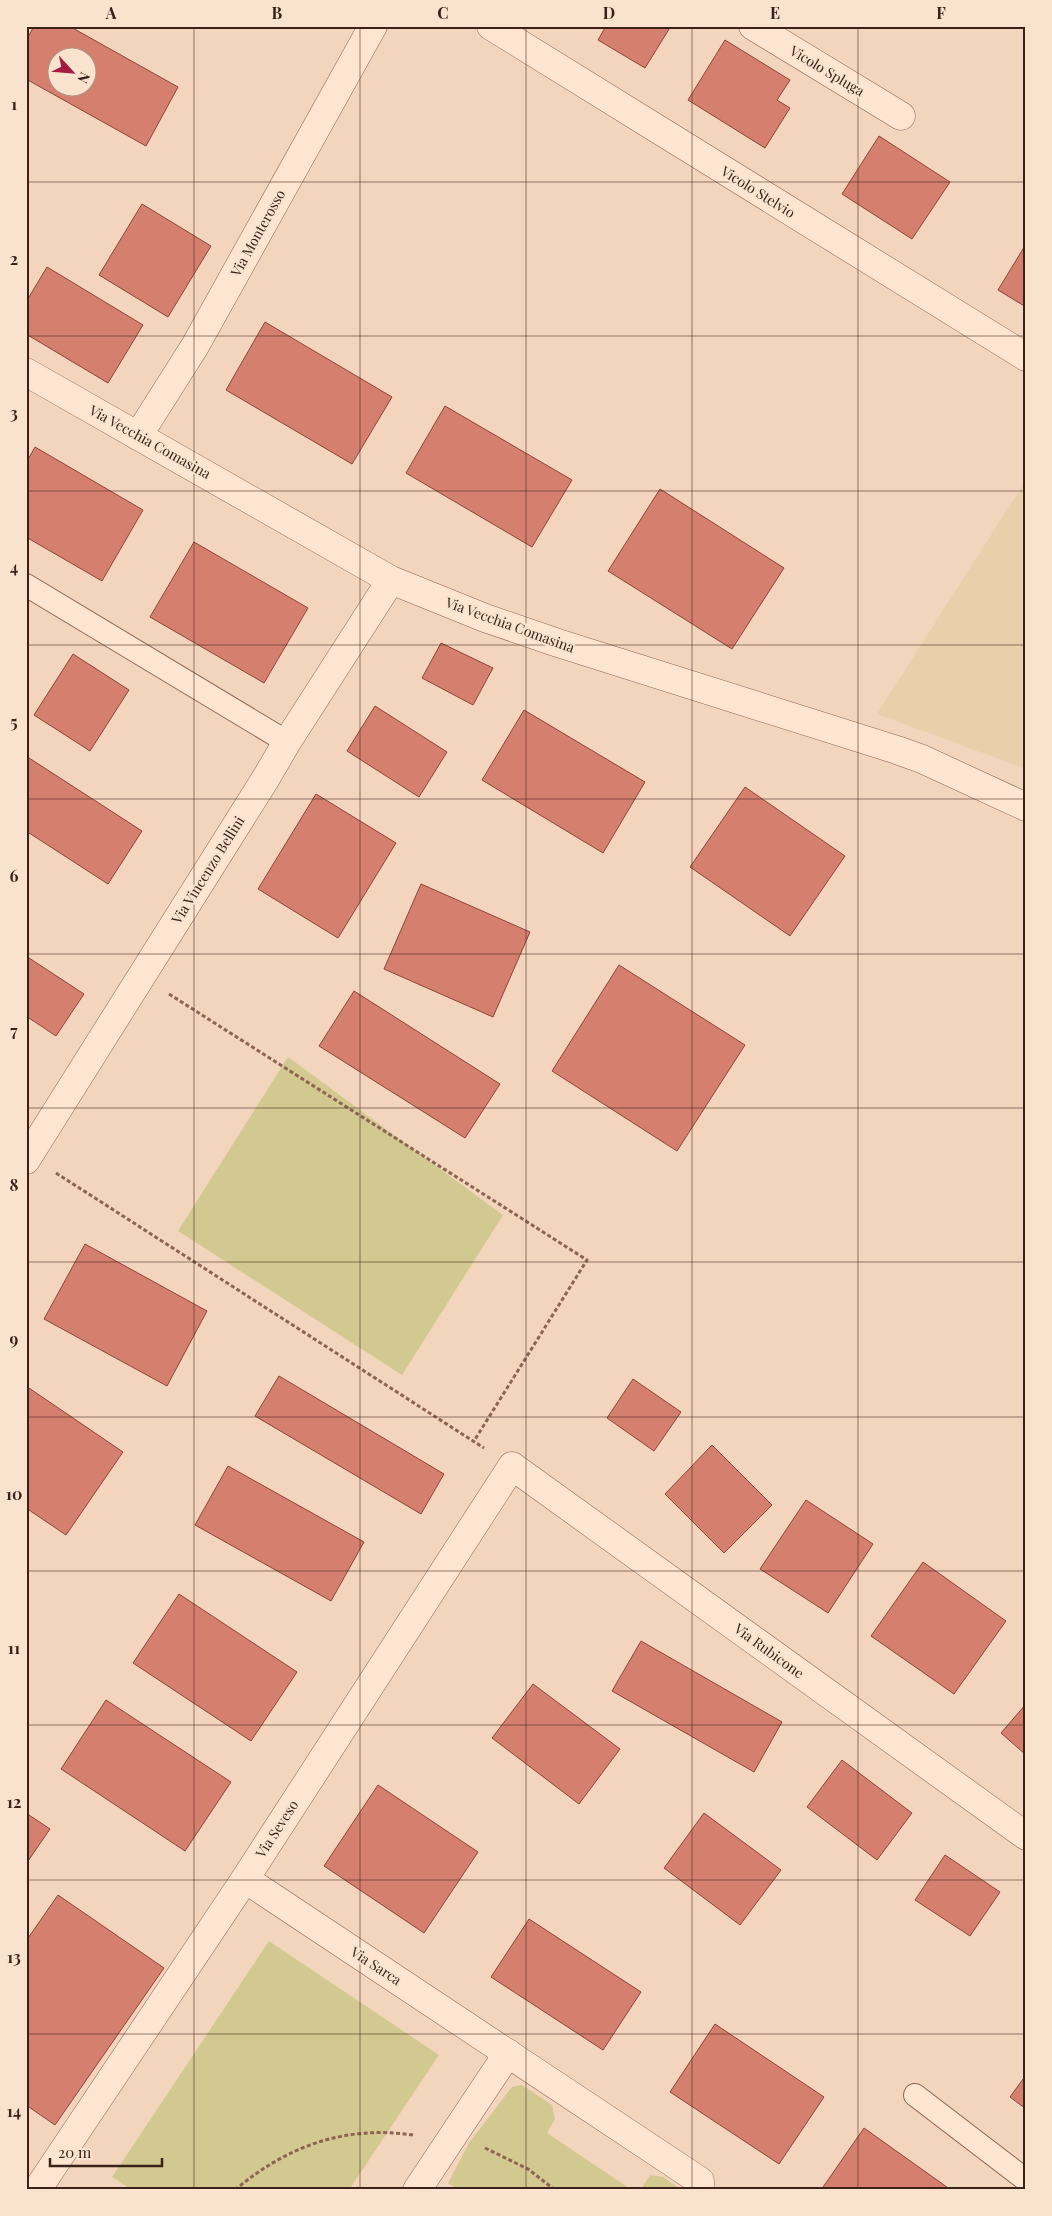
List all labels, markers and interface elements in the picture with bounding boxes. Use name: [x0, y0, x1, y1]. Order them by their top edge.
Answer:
text: A: [105, 2, 117, 23]
text: B: [272, 2, 283, 23]
text: C: [437, 2, 449, 23]
text: D: [603, 2, 615, 23]
text: E: [770, 2, 780, 23]
text: F: [936, 2, 946, 23]
street label: Vicolo Spluga: [786, 40, 868, 100]
north arrow: [48, 48, 98, 98]
text: N: [73, 69, 95, 87]
text: 1: [11, 93, 17, 114]
street label: Vicolo Stelvio: [717, 161, 799, 222]
street label: Via Monterosso: [225, 186, 289, 281]
text: 2: [10, 248, 18, 269]
street label: Via Vecchia Comasina: [85, 400, 214, 483]
text: 3: [10, 402, 18, 423]
text: 4: [10, 556, 18, 577]
street label: Via Vecchia Comasina: [442, 592, 577, 657]
text: 5: [10, 711, 18, 732]
street label: Via Vincenzo Bellini: [166, 812, 248, 928]
text: 6: [10, 865, 19, 886]
text: 7: [10, 1020, 18, 1041]
text: 8: [10, 1174, 19, 1195]
text: 9: [10, 1328, 19, 1349]
text: 10: [6, 1483, 22, 1504]
street label: Via Rubicone: [730, 1618, 808, 1682]
text: 11: [8, 1637, 20, 1658]
text: 12: [7, 1791, 21, 1812]
street label: Via Seveso: [250, 1796, 302, 1862]
street label: Via Sarca: [346, 1942, 405, 1989]
text: 13: [7, 1946, 21, 1967]
text: 14: [7, 2100, 21, 2121]
scale bar: [50, 2136, 162, 2168]
text: 20 m: [58, 2142, 92, 2162]

